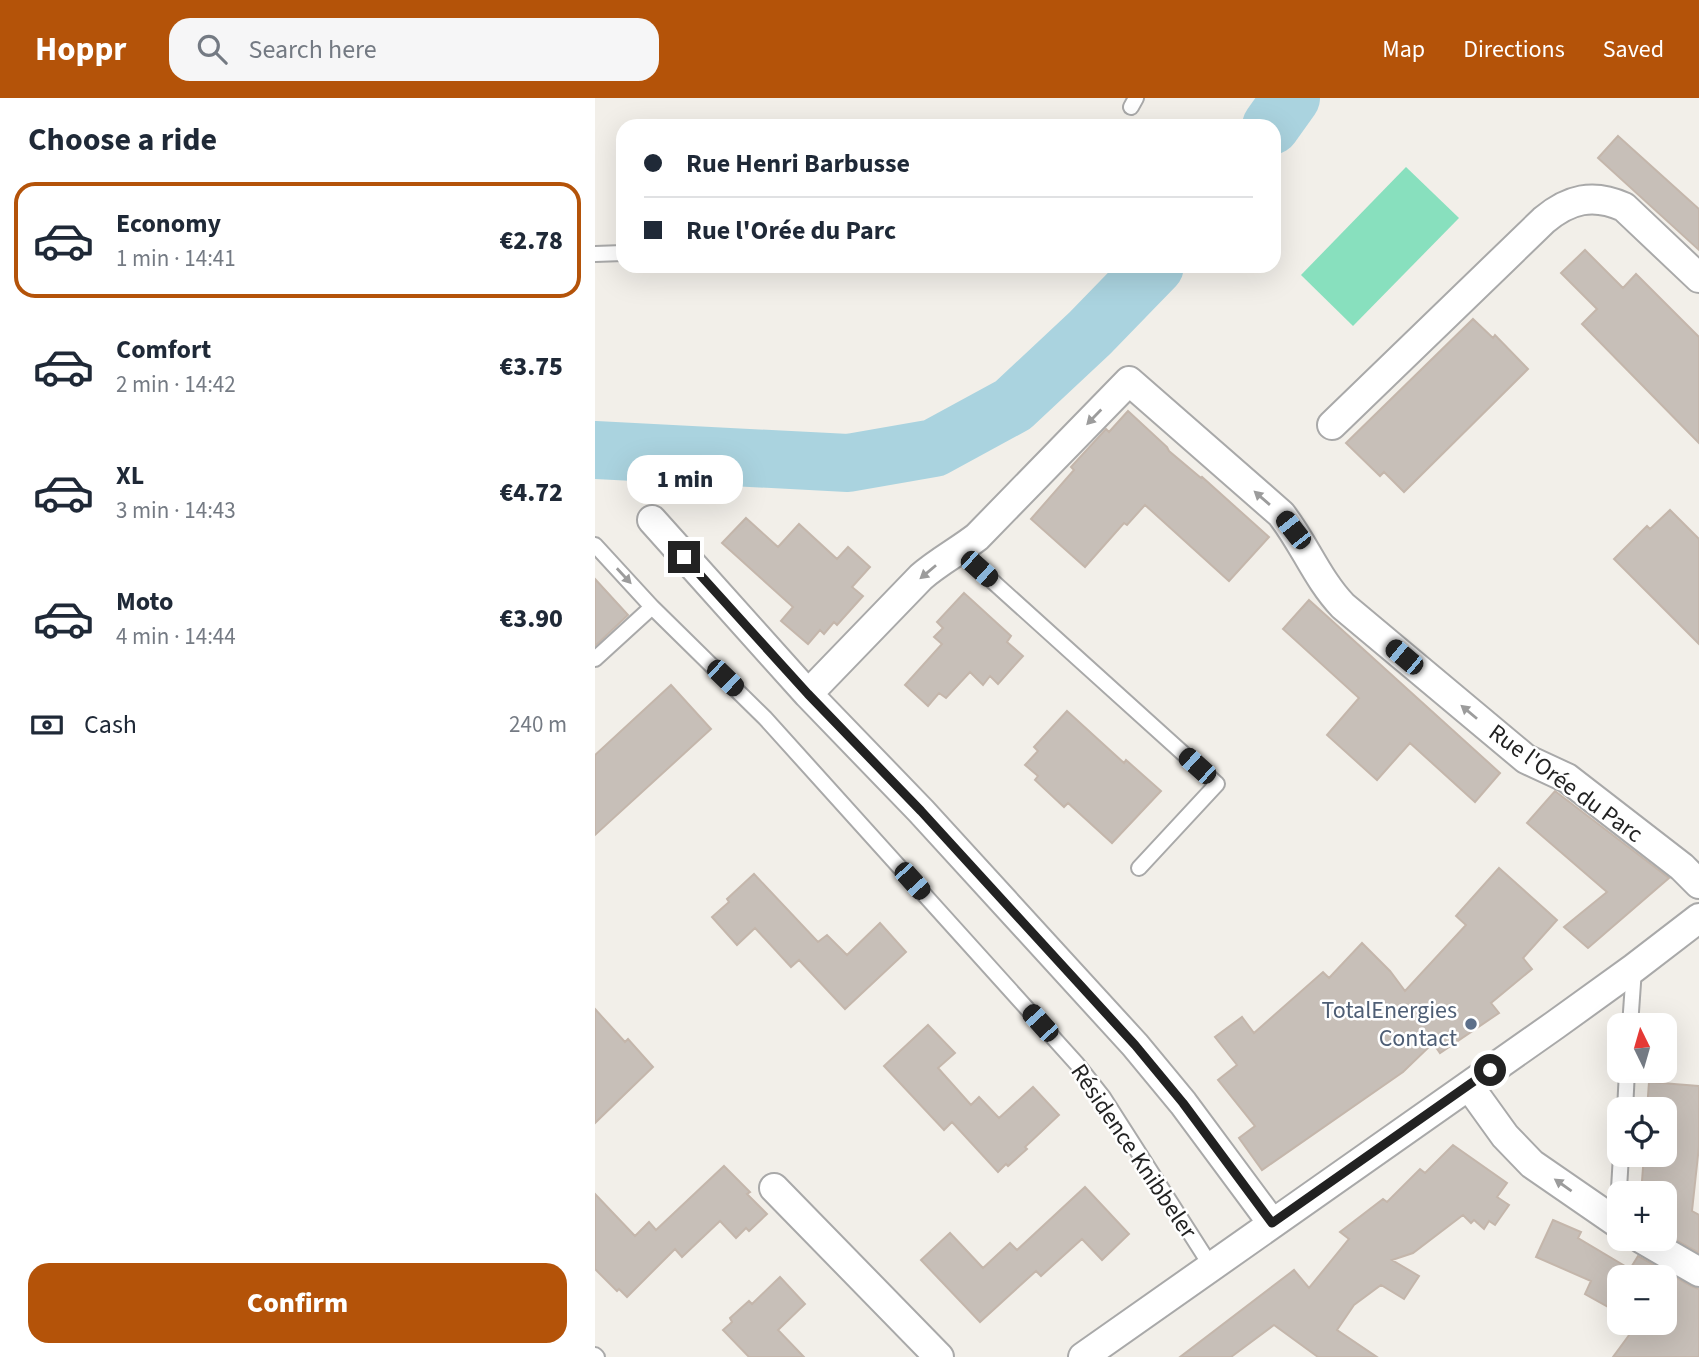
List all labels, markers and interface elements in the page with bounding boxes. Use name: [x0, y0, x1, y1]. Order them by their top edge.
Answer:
search box: [169, 18, 659, 81]
text: Hoppr: [35, 26, 127, 73]
icon: search: [193, 30, 231, 68]
text: Search here: [249, 31, 377, 68]
text: Map: [1382, 32, 1425, 67]
text: Directions: [1463, 32, 1565, 67]
text: Saved: [1603, 32, 1664, 67]
text: Choose a ride: [28, 117, 217, 163]
text: Rue Henri Barbusse: [686, 145, 910, 182]
text: Economy: [116, 205, 221, 242]
icon: car: [32, 209, 95, 272]
text: Rue l'Orée du Parc: [686, 212, 896, 249]
text: €2.78: [499, 222, 563, 259]
text: 1 min · 14:41: [116, 242, 236, 275]
text: Comfort: [116, 331, 211, 368]
icon: car: [32, 335, 95, 398]
text: €3.75: [499, 348, 563, 385]
text: 2 min · 14:42: [116, 368, 236, 401]
one-way arrow: [1085, 409, 1102, 426]
callout: 1 min: [626, 456, 742, 504]
text: XL: [116, 457, 144, 494]
icon: car: [32, 461, 95, 524]
text: 1 min: [657, 463, 713, 496]
text: €4.72: [499, 474, 563, 511]
one-way arrow: [1253, 490, 1271, 506]
text: 3 min · 14:43: [116, 494, 236, 527]
car: [1272, 507, 1315, 553]
route end: [668, 541, 700, 573]
car: [957, 547, 1002, 591]
one-way arrow: [919, 564, 937, 580]
one-way arrow: [615, 567, 631, 584]
text: Moto: [116, 583, 173, 620]
icon: car: [32, 587, 95, 650]
text: €3.90: [499, 600, 563, 637]
text: 4 min · 14:44: [116, 620, 236, 653]
car: [1382, 635, 1427, 679]
car: [703, 656, 748, 700]
one-way arrow: [1460, 704, 1478, 719]
icon: cash: [28, 706, 66, 744]
text: Cash: [84, 706, 137, 743]
text: 240 m: [509, 708, 567, 741]
street label: Rue l'Orée du Parc: [1481, 715, 1650, 851]
car: [1175, 744, 1220, 788]
car: [891, 858, 934, 904]
place label: TotalEnergies Contact: [1322, 993, 1457, 1056]
car: [1019, 1000, 1062, 1046]
north arrow: [1607, 1013, 1677, 1083]
map controls: [1607, 1013, 1677, 1335]
marker: TotalEnergies Contact: [1463, 1016, 1479, 1032]
route start: [1474, 1054, 1506, 1086]
street label: Résidence Knibbeler: [1062, 1057, 1206, 1246]
button: locate: [1607, 1097, 1677, 1167]
one-way arrow: [1554, 1178, 1572, 1192]
button: +: [1607, 1181, 1677, 1251]
button: Confirm: [28, 1263, 567, 1343]
button: −: [1607, 1265, 1677, 1335]

